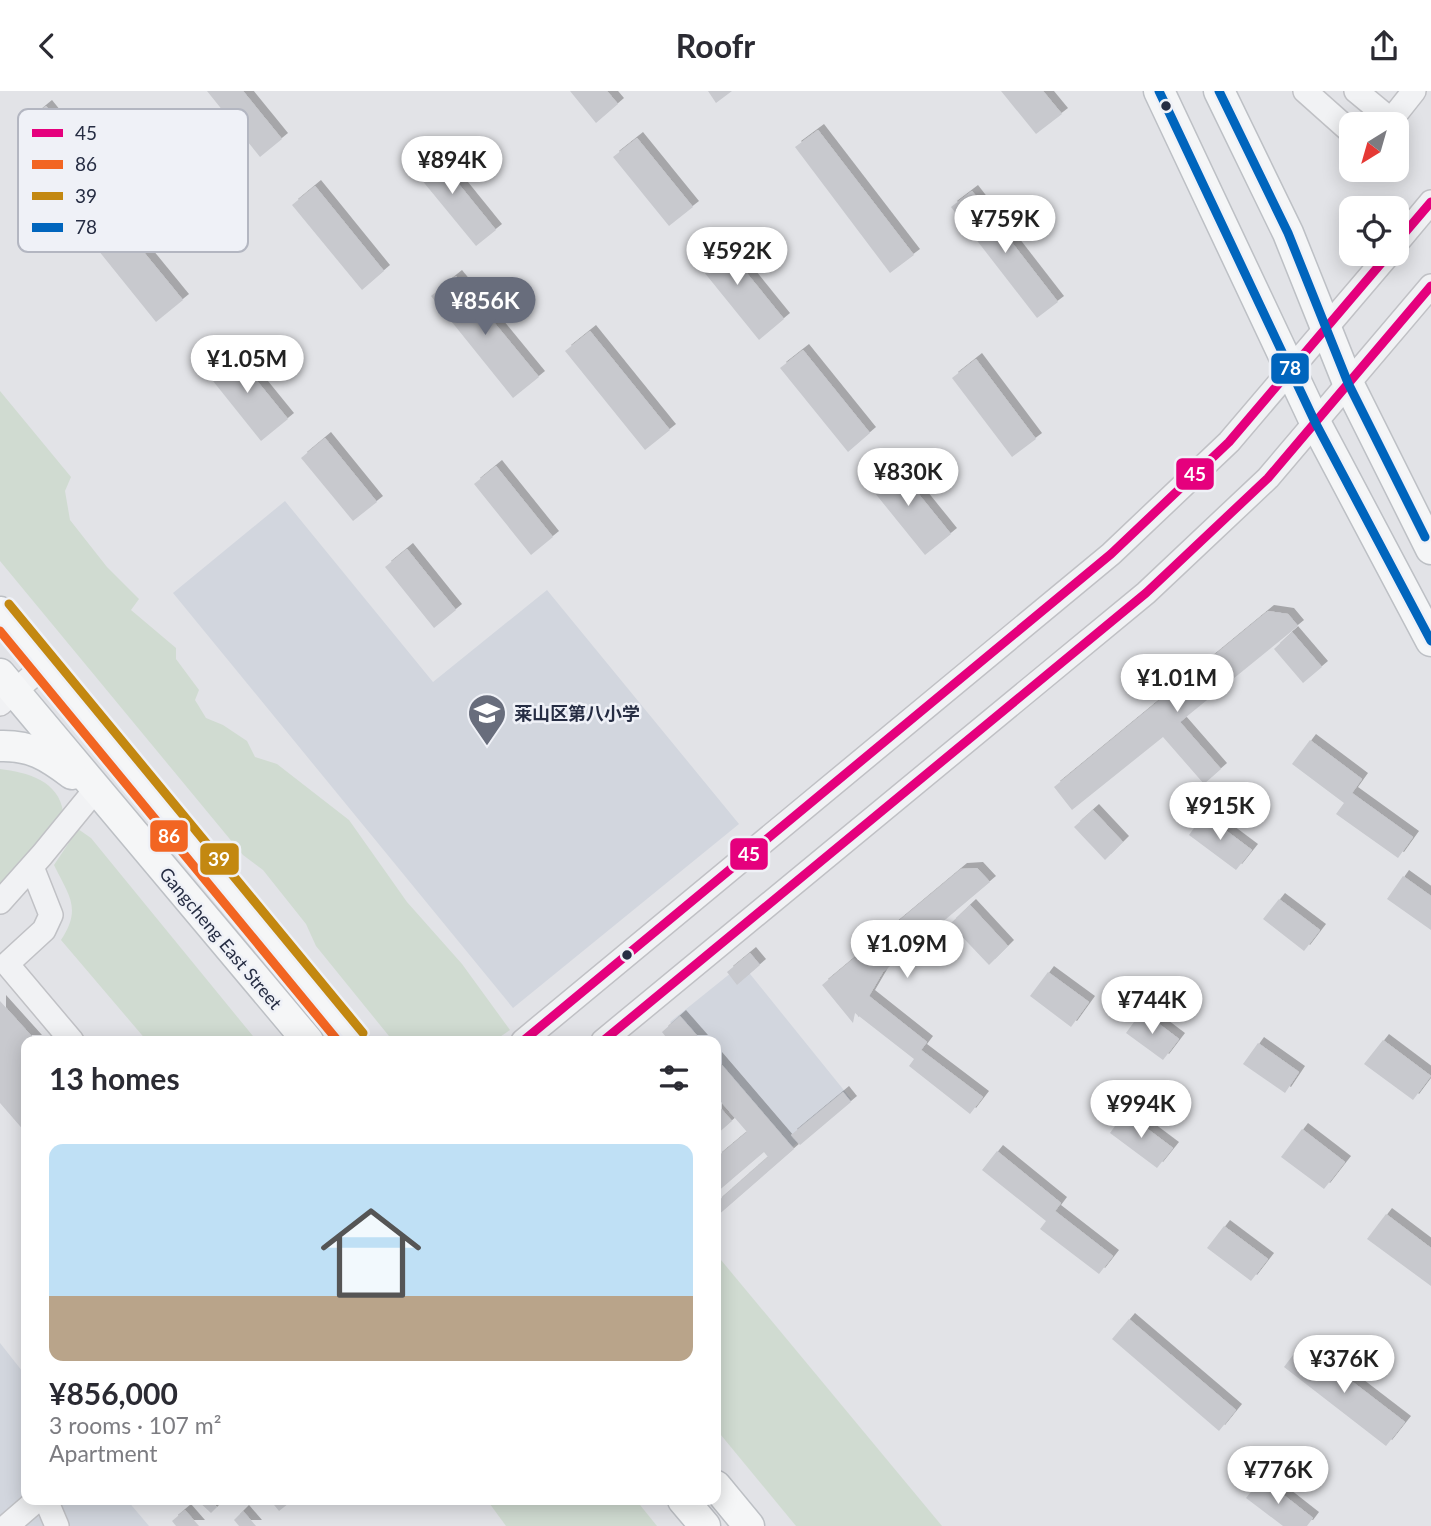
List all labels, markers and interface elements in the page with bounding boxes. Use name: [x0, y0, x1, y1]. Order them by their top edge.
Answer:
text: Roofr: [676, 26, 755, 65]
icon: back: [28, 27, 66, 65]
icon: share: [1365, 27, 1403, 65]
unlabelled marker: [1159, 99, 1173, 113]
legend: [18, 109, 248, 252]
north arrow: [1339, 112, 1409, 182]
map controls: [1339, 112, 1409, 266]
text: 45: [75, 121, 97, 144]
pin: ¥894K: [403, 137, 501, 196]
text: ¥894K: [417, 145, 487, 173]
text: 86: [75, 152, 97, 175]
text: 39: [75, 184, 97, 207]
pin: ¥759K: [956, 195, 1054, 255]
button: locate: [1339, 196, 1409, 266]
text: ¥759K: [970, 204, 1040, 232]
text: 78: [75, 215, 97, 238]
pin: ¥592K: [688, 227, 786, 287]
text: ¥592K: [702, 236, 772, 264]
pin: ¥856K: [436, 278, 534, 337]
text: ¥856K: [450, 286, 520, 314]
pin: ¥1.05M: [190, 335, 304, 395]
text: ¥1.05M: [207, 344, 287, 372]
line badge: 78: [1270, 352, 1310, 385]
text: 78: [1279, 356, 1301, 379]
pin: ¥830K: [859, 449, 957, 508]
text: ¥830K: [873, 457, 943, 485]
line badge: 45: [1175, 457, 1215, 491]
text: 45: [1184, 462, 1206, 485]
pin: ¥1.01M: [1120, 655, 1234, 714]
text: ¥1.01M: [1137, 663, 1217, 691]
school or university icon: 莱山区第八小学: [466, 692, 508, 747]
place label: 莱山区第八小学: [514, 702, 640, 724]
pin: ¥915K: [1171, 783, 1269, 842]
text: ¥915K: [1185, 791, 1255, 819]
line badge: 86: [149, 819, 189, 853]
text: 86: [158, 824, 180, 847]
line badge: 45: [729, 837, 769, 871]
line badge: 39: [199, 842, 240, 876]
text: 45: [738, 842, 760, 865]
text: 39: [208, 847, 230, 870]
street label: Gangcheng East Street: [155, 862, 287, 1014]
pin: ¥1.09M: [850, 921, 964, 980]
text: ¥1.09M: [867, 929, 947, 957]
unlabelled marker: [620, 948, 634, 962]
pin: ¥744K: [1103, 977, 1201, 1036]
text: ¥744K: [1117, 985, 1187, 1013]
icon: filters: [655, 1059, 693, 1097]
text: 13 homes: [49, 1060, 180, 1096]
pin: ¥994K: [1092, 1081, 1190, 1140]
text: ¥994K: [1106, 1089, 1176, 1117]
icon: home: [308, 1190, 434, 1316]
pin: ¥376K: [1295, 1335, 1393, 1395]
text: ¥376K: [1309, 1344, 1379, 1372]
text: ¥856,000: [49, 1375, 178, 1411]
text: 3 rooms · 107 m²: [49, 1411, 221, 1439]
text: Apartment: [49, 1439, 157, 1467]
pin: ¥776K: [1229, 1447, 1327, 1506]
text: ¥776K: [1243, 1455, 1313, 1483]

